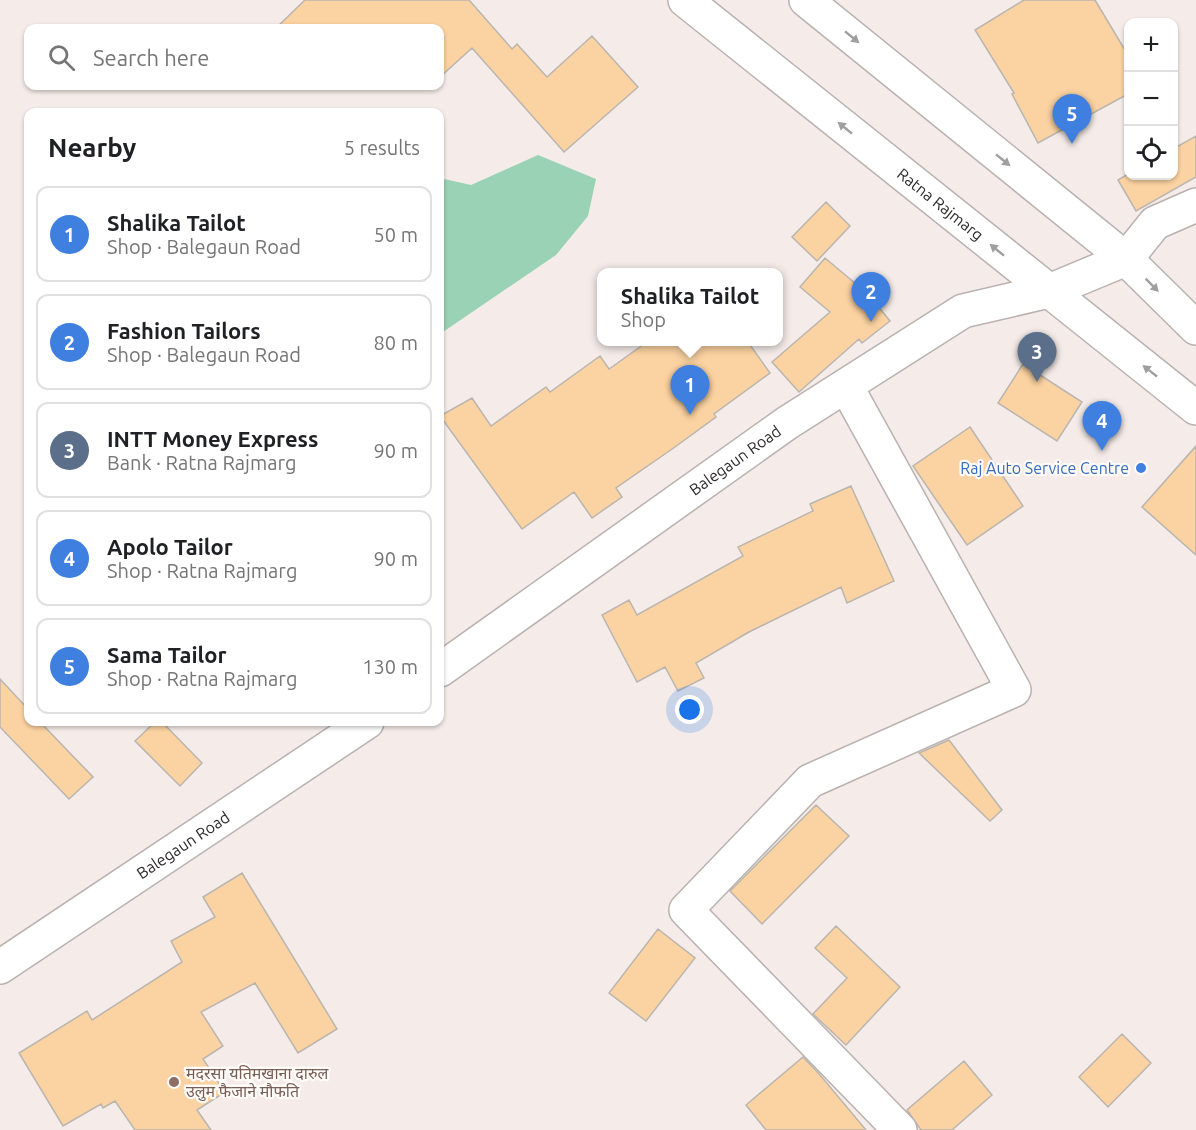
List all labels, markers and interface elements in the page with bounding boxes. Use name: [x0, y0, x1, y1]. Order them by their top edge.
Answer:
map controls: [1124, 18, 1178, 180]
button: +: [1124, 18, 1178, 72]
search box: [24, 24, 444, 90]
one-way arrow: [844, 30, 860, 43]
icon: search: [45, 41, 78, 74]
text: Search here: [93, 45, 209, 70]
button: −: [1124, 72, 1178, 126]
pin: 5: [1052, 94, 1092, 144]
one-way arrow: [837, 122, 853, 135]
button: locate: [1124, 126, 1178, 180]
text: Nearby: [48, 133, 136, 162]
text: 5 results: [344, 136, 420, 159]
one-way arrow: [995, 153, 1011, 166]
street label: Ratna Rajmarg: [894, 164, 987, 244]
text: Shalika Tailot: [107, 210, 246, 235]
text: 1: [64, 223, 75, 246]
text: 50 m: [374, 223, 418, 246]
text: Shop · Balegaun Road: [107, 235, 301, 258]
one-way arrow: [990, 244, 1005, 257]
popup: [597, 268, 783, 346]
pin: 2: [852, 272, 890, 322]
one-way arrow: [1145, 278, 1159, 293]
text: Shalika Tailot: [621, 283, 759, 308]
text: Shop: [621, 308, 666, 331]
text: Fashion Tailors: [107, 318, 261, 343]
text: 2: [64, 331, 75, 354]
text: 80 m: [374, 331, 418, 354]
pin: 3: [1018, 332, 1056, 382]
text: Shop · Balegaun Road: [107, 343, 301, 366]
one-way arrow: [1142, 365, 1158, 378]
pin: 1: [670, 366, 710, 415]
pin: 4: [1082, 402, 1122, 451]
street label: Balegaun Road: [686, 421, 784, 499]
text: INTT Money Express: [107, 426, 318, 451]
text: 3: [64, 439, 75, 462]
text: 90 m: [374, 439, 418, 462]
text: Bank · Ratna Rajmarg: [107, 451, 297, 474]
place label: Raj Auto Service Centre: [960, 459, 1129, 477]
marker: Raj Auto Service Centre: [1134, 461, 1148, 475]
text: Apolo Tailor: [107, 534, 233, 559]
text: 4: [64, 547, 75, 570]
text: 90 m: [374, 547, 418, 570]
text: Shop · Ratna Rajmarg: [107, 559, 297, 582]
text: Sama Tailor: [107, 642, 227, 667]
text: 5: [64, 655, 75, 678]
text: 130 m: [362, 655, 418, 678]
text: Shop · Ratna Rajmarg: [107, 667, 297, 690]
your location: [675, 695, 704, 724]
street label: Balegaun Road: [133, 807, 233, 882]
place label: मदरसा यतिमखाना दारुल उलुम फैजाने माैफति: [186, 1064, 329, 1102]
marker: मदरसा यतिमखाना दारुल उलुम फैजाने माैफति: [167, 1075, 181, 1089]

